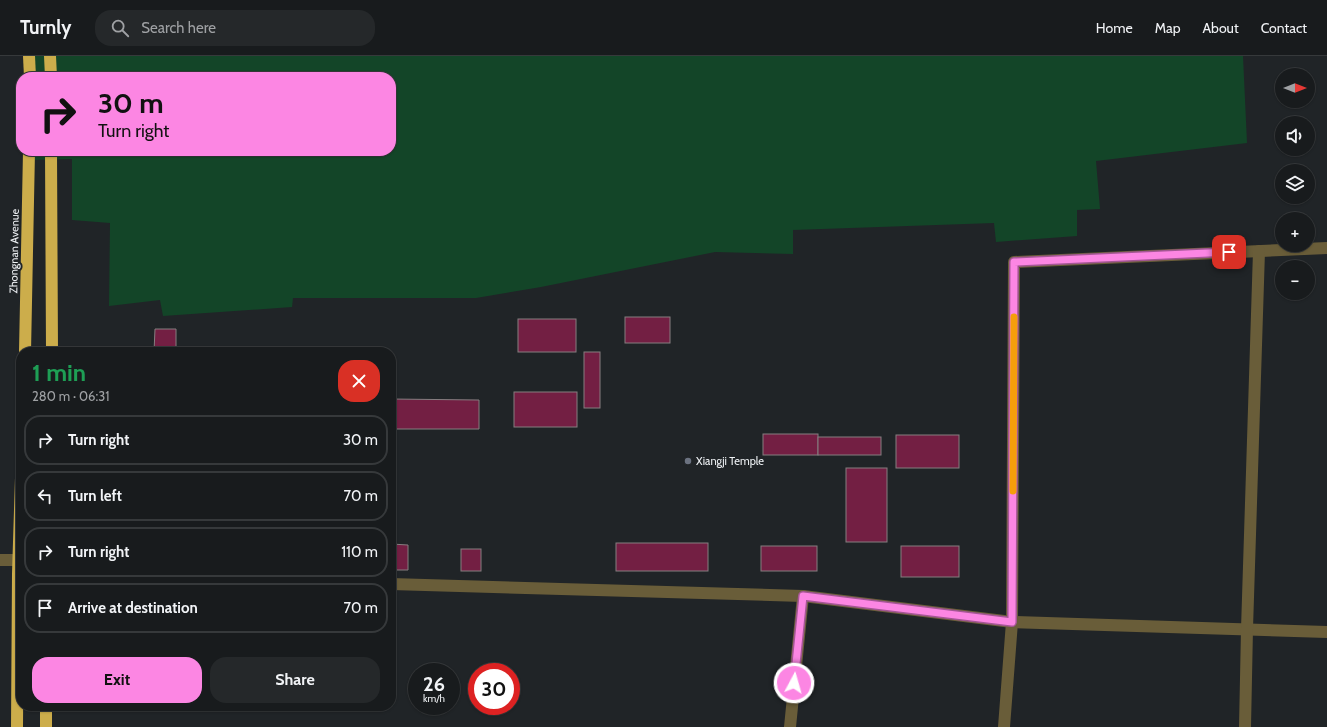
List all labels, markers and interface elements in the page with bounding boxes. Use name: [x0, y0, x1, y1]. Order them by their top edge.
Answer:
search box: [95, 10, 375, 46]
text: Turnly: [20, 16, 71, 39]
icon: search: [109, 17, 131, 39]
text: Search here: [141, 19, 216, 37]
text: Home: [1096, 19, 1133, 37]
text: Map: [1155, 19, 1180, 37]
text: About: [1202, 19, 1239, 37]
text: Contact: [1261, 19, 1307, 37]
north arrow: [1275, 68, 1315, 108]
map controls: [1275, 68, 1315, 300]
text: 30 m: [98, 86, 164, 120]
icon: right: [32, 88, 84, 140]
button: sound: [1275, 116, 1315, 156]
text: Turn right: [98, 120, 169, 142]
button: layers: [1275, 164, 1315, 204]
street label: Zhongnan Avenue: [6, 208, 22, 293]
button: +: [1275, 212, 1315, 252]
pin: [1212, 235, 1246, 269]
icon: arrive: [1218, 241, 1240, 263]
button: −: [1275, 260, 1315, 300]
text: 1 min: [32, 358, 86, 387]
button: close: [338, 360, 380, 402]
text: 280 m · 06:31: [32, 388, 109, 404]
icon: right: [34, 429, 56, 451]
text: Turn right: [68, 431, 129, 449]
text: 30 m: [343, 431, 378, 449]
place label: Xiangji Temple: [696, 454, 764, 468]
marker: Xiangji Temple: [683, 456, 693, 466]
icon: left: [34, 485, 56, 507]
text: Turn left: [68, 487, 122, 505]
text: 70 m: [344, 487, 378, 505]
icon: right: [34, 541, 56, 563]
text: Turn right: [68, 543, 129, 561]
text: 110 m: [341, 543, 378, 561]
icon: arrive: [34, 597, 56, 619]
text: Arrive at destination: [68, 599, 198, 617]
text: 70 m: [344, 599, 378, 617]
button: Exit: [32, 657, 202, 703]
button: Share: [210, 657, 380, 703]
position arrow: [773, 662, 815, 704]
speed limit sign: 30: [468, 663, 520, 715]
text: 26: [423, 672, 445, 696]
text: km/h: [423, 692, 445, 705]

